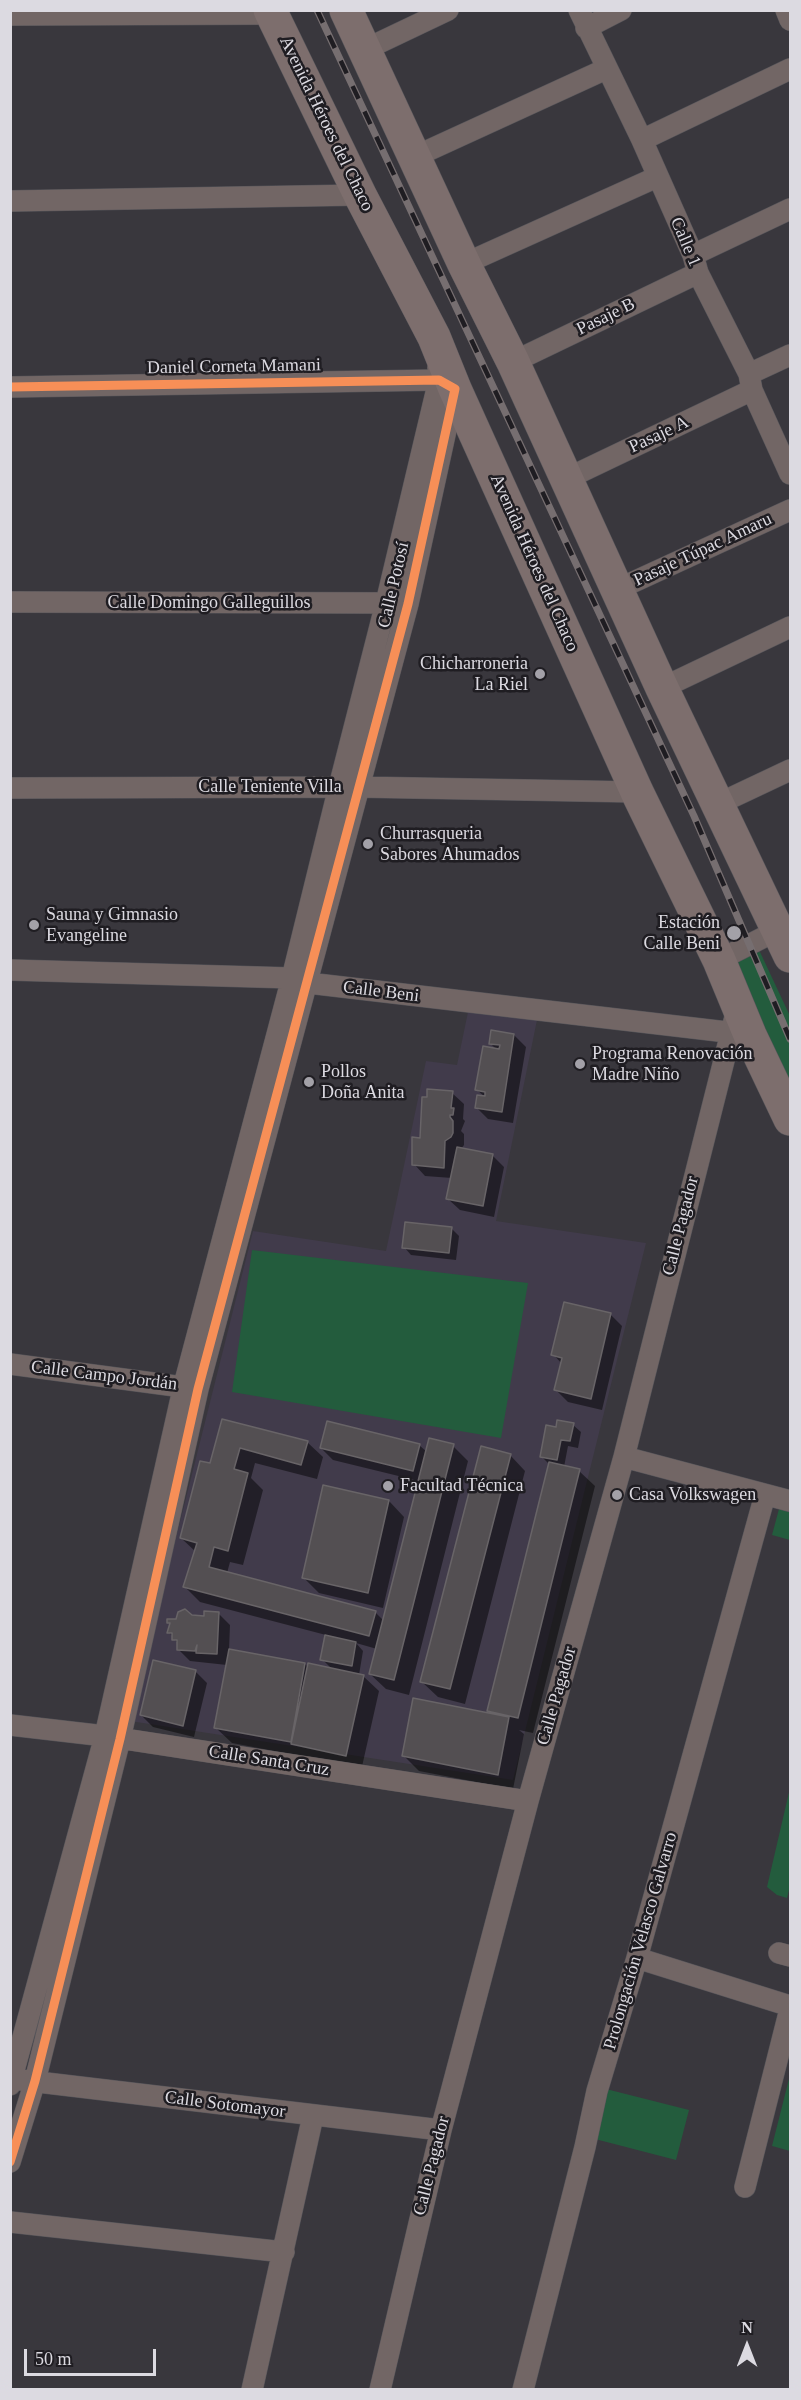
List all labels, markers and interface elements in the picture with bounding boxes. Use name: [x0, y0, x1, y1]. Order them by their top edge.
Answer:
street label: Avenida Héroes del Chaco: [274, 33, 378, 215]
street label: Calle 1: [665, 214, 705, 270]
street label: Pasaje B: [573, 294, 639, 340]
street label: Daniel Corneta Mamani: [147, 355, 321, 379]
street label: Pasaje A: [626, 412, 692, 458]
street label: Avenida Héroes del Chaco: [485, 471, 583, 655]
street label: Pasaje Túpac Amaru: [630, 509, 776, 591]
street label: Calle Potosí: [374, 540, 414, 630]
street label: Calle Domingo Galleguillos: [108, 592, 310, 614]
place label: Chicharroneria La Riel: [420, 653, 528, 696]
marker: Chicharroneria La Riel: [533, 667, 547, 681]
street label: Calle Teniente Villa: [198, 776, 342, 798]
place label: Churrasqueria Sabores Ahumados: [380, 823, 519, 866]
marker: Churrasqueria Sabores Ahumados: [361, 837, 375, 851]
place label: Sauna y Gimnasio Evangeline: [46, 904, 178, 946]
place label: Estación Calle Beni: [644, 912, 720, 954]
marker: Sauna y Gimnasio Evangeline: [27, 918, 41, 932]
marker: Estación Calle Beni: [725, 924, 743, 942]
street label: Calle Beni: [342, 977, 420, 1007]
place label: Programa Renovación Madre Niño: [592, 1043, 752, 1086]
marker: Programa Renovación Madre Niño: [573, 1057, 587, 1071]
place label: Pollos Doña Anita: [321, 1061, 404, 1104]
marker: Pollos Doña Anita: [302, 1075, 316, 1089]
street label: Calle Pagador: [658, 1174, 704, 1278]
street label: Calle Campo Jordán: [30, 1356, 178, 1396]
place label: Facultad Técnica: [400, 1475, 523, 1497]
marker: Facultad Técnica: [381, 1479, 395, 1493]
place label: Casa Volkswagen: [629, 1484, 756, 1506]
marker: Casa Volkswagen: [610, 1488, 624, 1502]
street label: Calle Pagador: [533, 1644, 581, 1748]
street label: Calle Santa Cruz: [207, 1741, 331, 1781]
street label: Prolongación Velasco Galvarro: [600, 1830, 682, 2052]
street label: Calle Sotomayor: [163, 2087, 287, 2123]
street label: Calle Pagador: [409, 2114, 455, 2218]
north arrow: [717, 2316, 777, 2376]
text: N: [741, 2319, 753, 2336]
scale bar: [27, 2337, 159, 2375]
text: 50 m: [35, 2349, 72, 2369]

